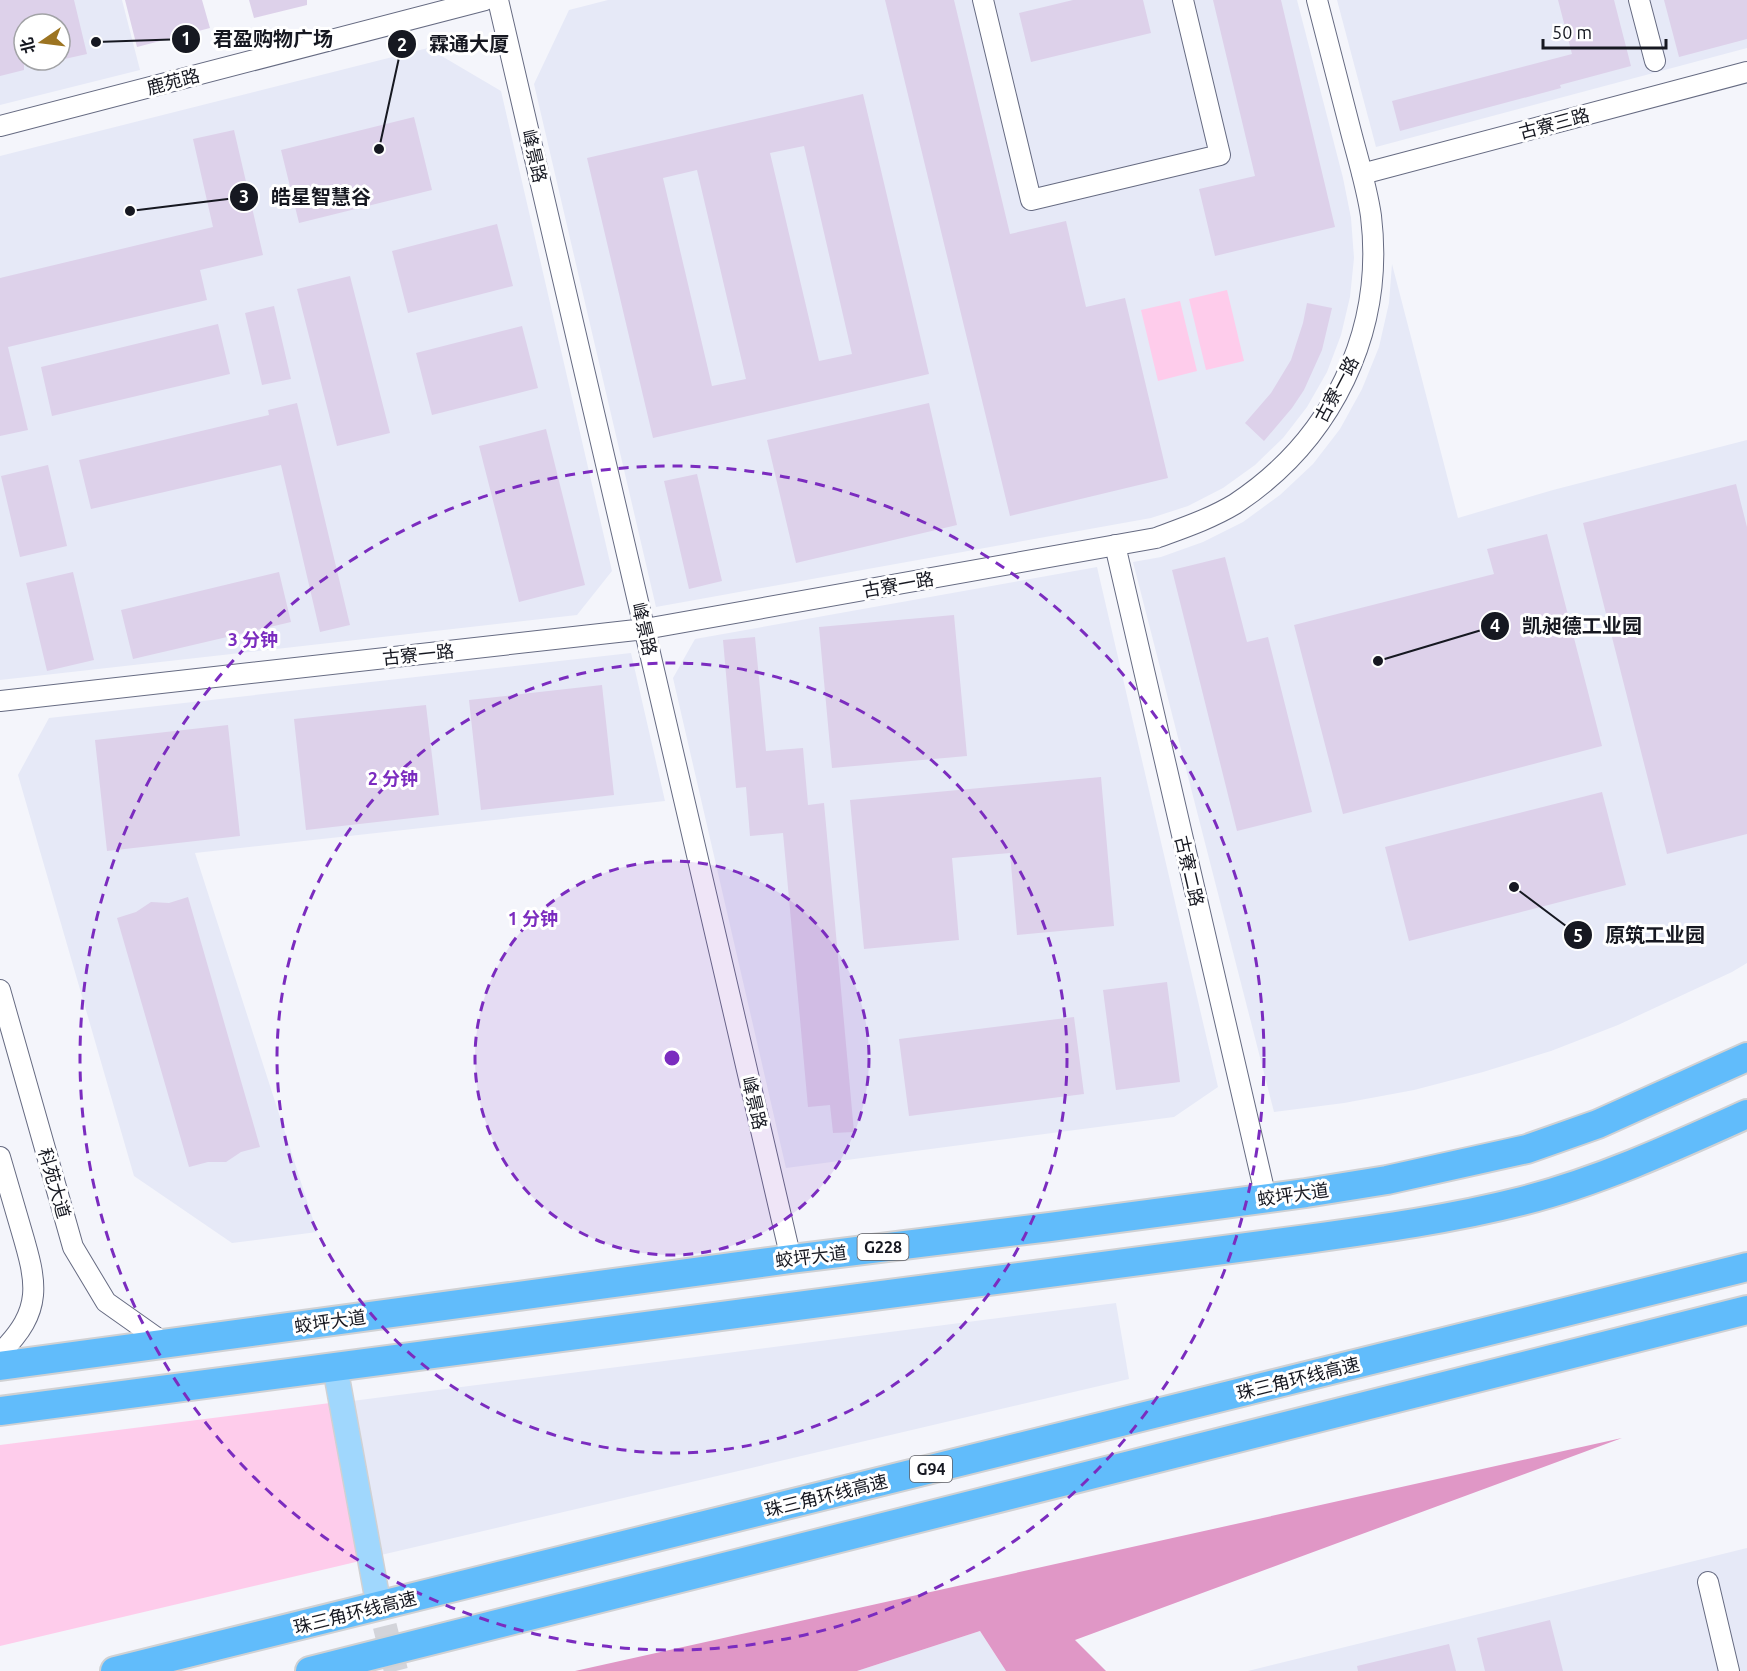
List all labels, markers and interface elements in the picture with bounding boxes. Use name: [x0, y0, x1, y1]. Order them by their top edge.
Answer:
north arrow: [12, 12, 72, 72]
scale bar: [1543, 12, 1666, 50]
callout: 君盈购物广场: [171, 20, 345, 58]
text: 50 m: [1552, 22, 1592, 42]
callout: 霖通大厦: [387, 25, 521, 63]
text: 君盈购物广场: [213, 27, 333, 50]
text: 1: [181, 28, 191, 48]
text: 霖通大厦: [429, 32, 509, 55]
text: 2: [397, 34, 407, 54]
text: 北: [17, 36, 38, 56]
street label: 鹿苑路: [144, 64, 202, 98]
street label: 古寮三路: [1517, 104, 1591, 142]
street label: 峰景路: [519, 127, 551, 185]
callout: 皓星智慧谷: [229, 178, 383, 216]
text: 皓星智慧谷: [271, 185, 371, 208]
text: 3: [239, 186, 249, 206]
street label: 古寮一路: [1310, 353, 1362, 425]
street label: 古寮一路: [861, 568, 935, 600]
street label: 峰景路: [629, 600, 661, 658]
callout: 凯昶德工业园: [1480, 607, 1654, 645]
text: 凯昶德工业园: [1522, 614, 1642, 637]
text: 4: [1490, 615, 1500, 635]
text: 3 分钟: [228, 629, 278, 649]
street label: 古寮一路: [381, 640, 455, 668]
text: 2 分钟: [368, 768, 418, 788]
street label: 古寮二路: [1172, 834, 1208, 908]
text: 1 分钟: [508, 908, 558, 928]
callout: 原筑工业园: [1563, 916, 1717, 954]
text: 原筑工业园: [1605, 923, 1705, 946]
text: 5: [1573, 925, 1583, 945]
centre of rings: [662, 1048, 682, 1068]
street label: 峰景路: [739, 1074, 771, 1132]
street label: 科苑大道: [35, 1146, 75, 1220]
street label: 蛟坪大道: [1256, 1179, 1330, 1209]
road number: G228: [858, 1234, 908, 1260]
street label: 蛟坪大道: [774, 1242, 848, 1270]
street label: 蛟坪大道: [293, 1306, 367, 1336]
street label: 珠三角环线高速: [1234, 1353, 1362, 1403]
road number: G94: [910, 1456, 952, 1482]
street label: 珠三角环线高速: [762, 1470, 890, 1520]
street label: 珠三角环线高速: [291, 1587, 419, 1637]

